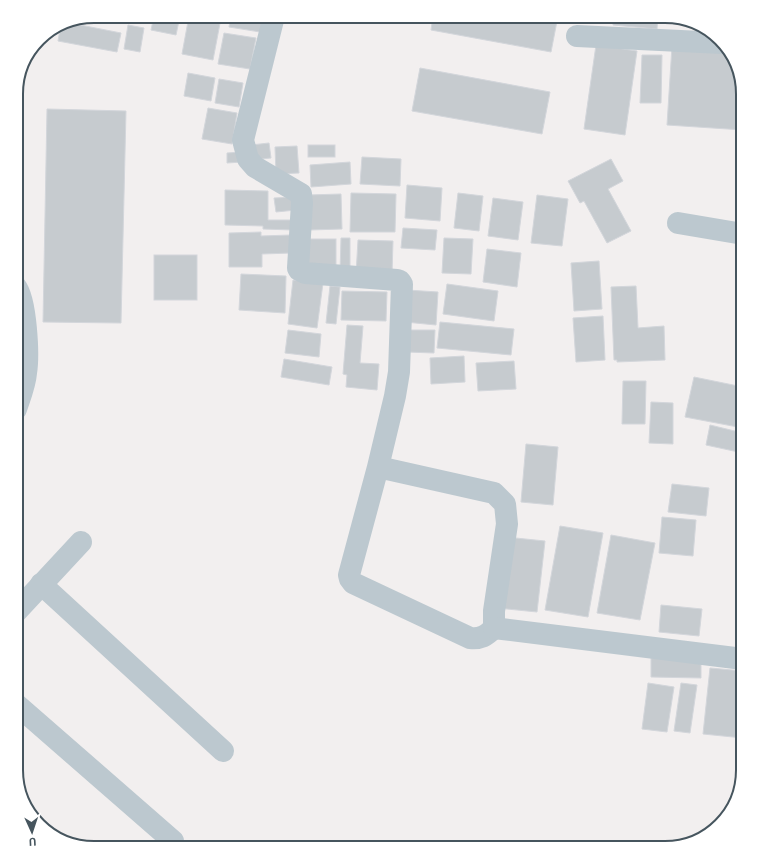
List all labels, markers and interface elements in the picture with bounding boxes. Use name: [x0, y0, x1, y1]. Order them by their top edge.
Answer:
north arrow: [12, 812, 52, 852]
text: U: [29, 835, 36, 848]

